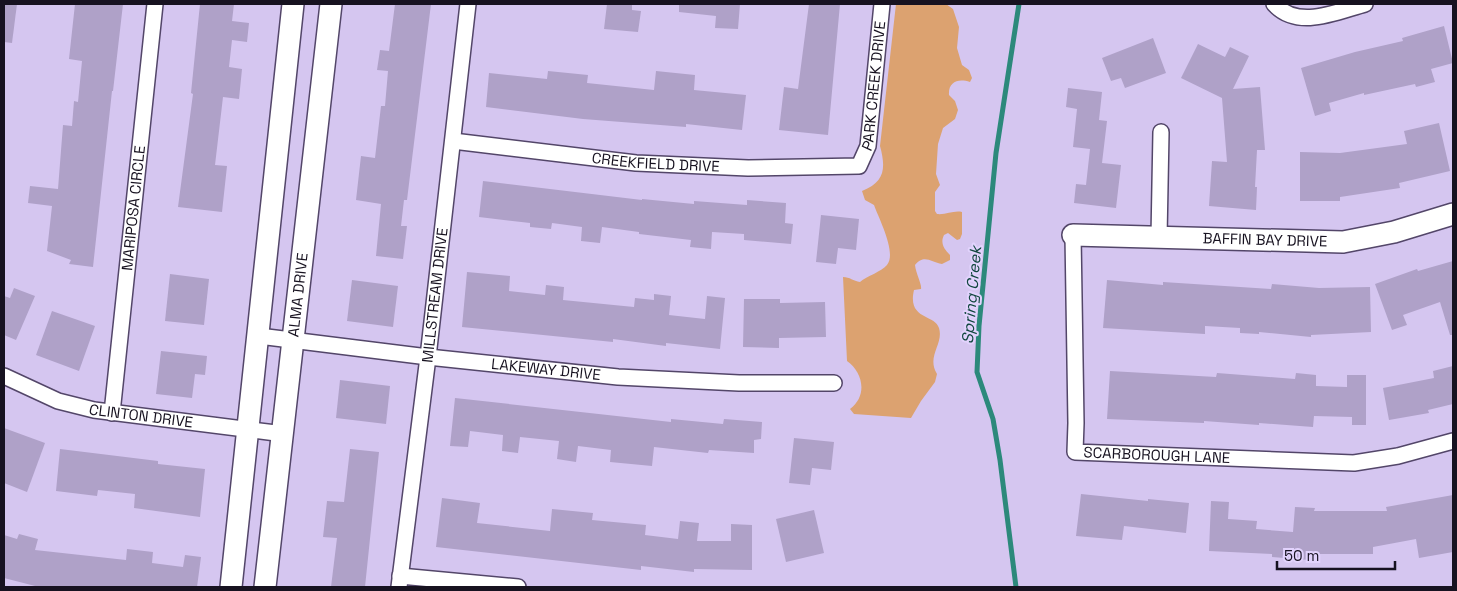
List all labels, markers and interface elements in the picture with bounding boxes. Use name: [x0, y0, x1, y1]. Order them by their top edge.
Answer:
street label: PARK CREEK DRIVE: [857, 20, 889, 154]
street label: MARIPOSA CIRCLE: [117, 144, 149, 272]
street label: CREEKFIELD DRIVE: [591, 148, 720, 176]
street label: MILLSTREAM DRIVE: [417, 227, 452, 364]
street label: BAFFIN BAY DRIVE: [1202, 228, 1328, 251]
water label: Spring Creek: [957, 243, 986, 345]
street label: ALMA DRIVE: [283, 252, 312, 338]
street label: LAKEWAY DRIVE: [490, 354, 602, 384]
street label: CLINTON DRIVE: [87, 399, 194, 431]
street label: SCARBOROUGH LANE: [1083, 442, 1231, 467]
scale bar: [1277, 538, 1394, 570]
text: 50 m: [1284, 546, 1319, 565]

